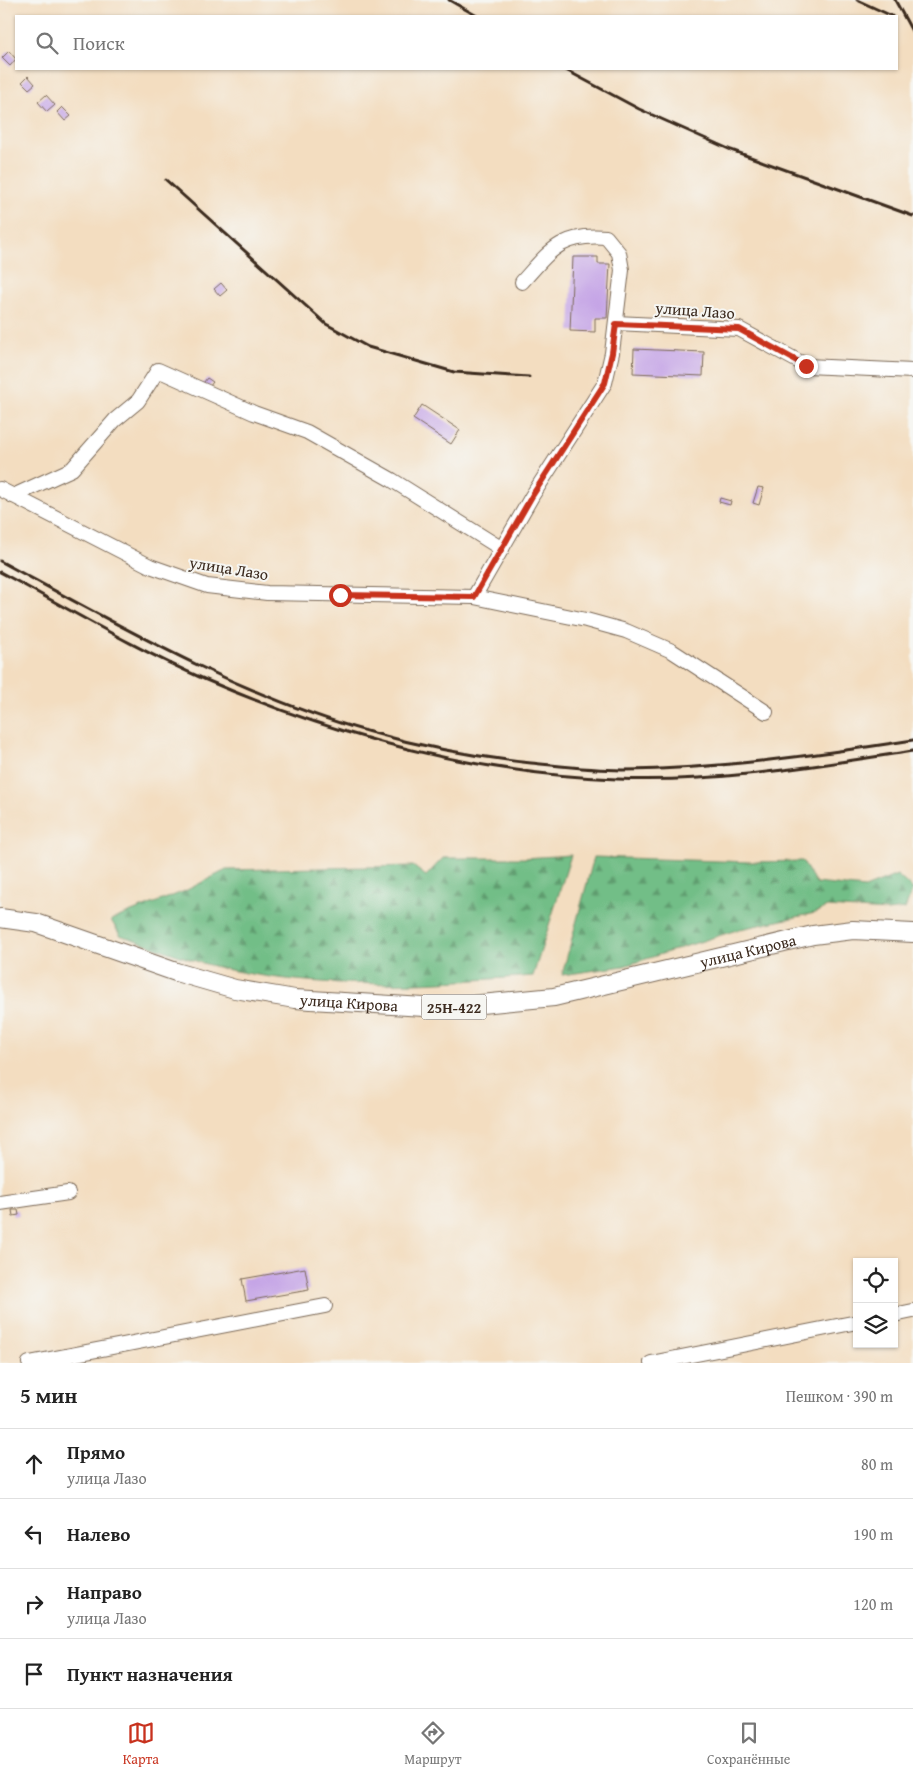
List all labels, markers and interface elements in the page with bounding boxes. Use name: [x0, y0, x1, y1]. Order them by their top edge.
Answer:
search box: [15, 15, 898, 70]
icon: search: [33, 29, 61, 57]
text: Поиск: [73, 29, 125, 57]
street label: улица Лазо: [653, 295, 736, 325]
route end: [795, 355, 818, 378]
street label: улица Лазо: [187, 550, 270, 586]
route start: [329, 584, 352, 607]
street label: улица Кирова: [696, 927, 799, 974]
street label: улица Кирова: [298, 987, 399, 1017]
road number: 25Н-422: [422, 994, 486, 1020]
map controls: [853, 1258, 898, 1348]
button: locate: [853, 1258, 898, 1303]
button: layers: [853, 1303, 898, 1348]
text: 5 мин: [20, 1380, 77, 1411]
text: Пешком · 390 m: [786, 1384, 893, 1408]
text: Прямо: [67, 1438, 125, 1466]
icon: ahead: [20, 1450, 48, 1478]
text: 80 m: [861, 1452, 893, 1476]
text: улица Лазо: [67, 1466, 147, 1490]
icon: left: [20, 1520, 48, 1548]
text: Налево: [67, 1520, 130, 1548]
text: 190 m: [853, 1522, 893, 1546]
text: Направо: [67, 1578, 142, 1606]
icon: right: [20, 1590, 48, 1618]
text: 120 m: [853, 1592, 893, 1616]
text: улица Лазо: [67, 1606, 147, 1630]
icon: arrive: [20, 1660, 48, 1688]
text: Пункт назначения: [67, 1660, 233, 1688]
tab: Карта: [123, 1719, 159, 1769]
tab: Маршрут: [404, 1719, 462, 1769]
tab: Сохранённые: [707, 1719, 790, 1769]

